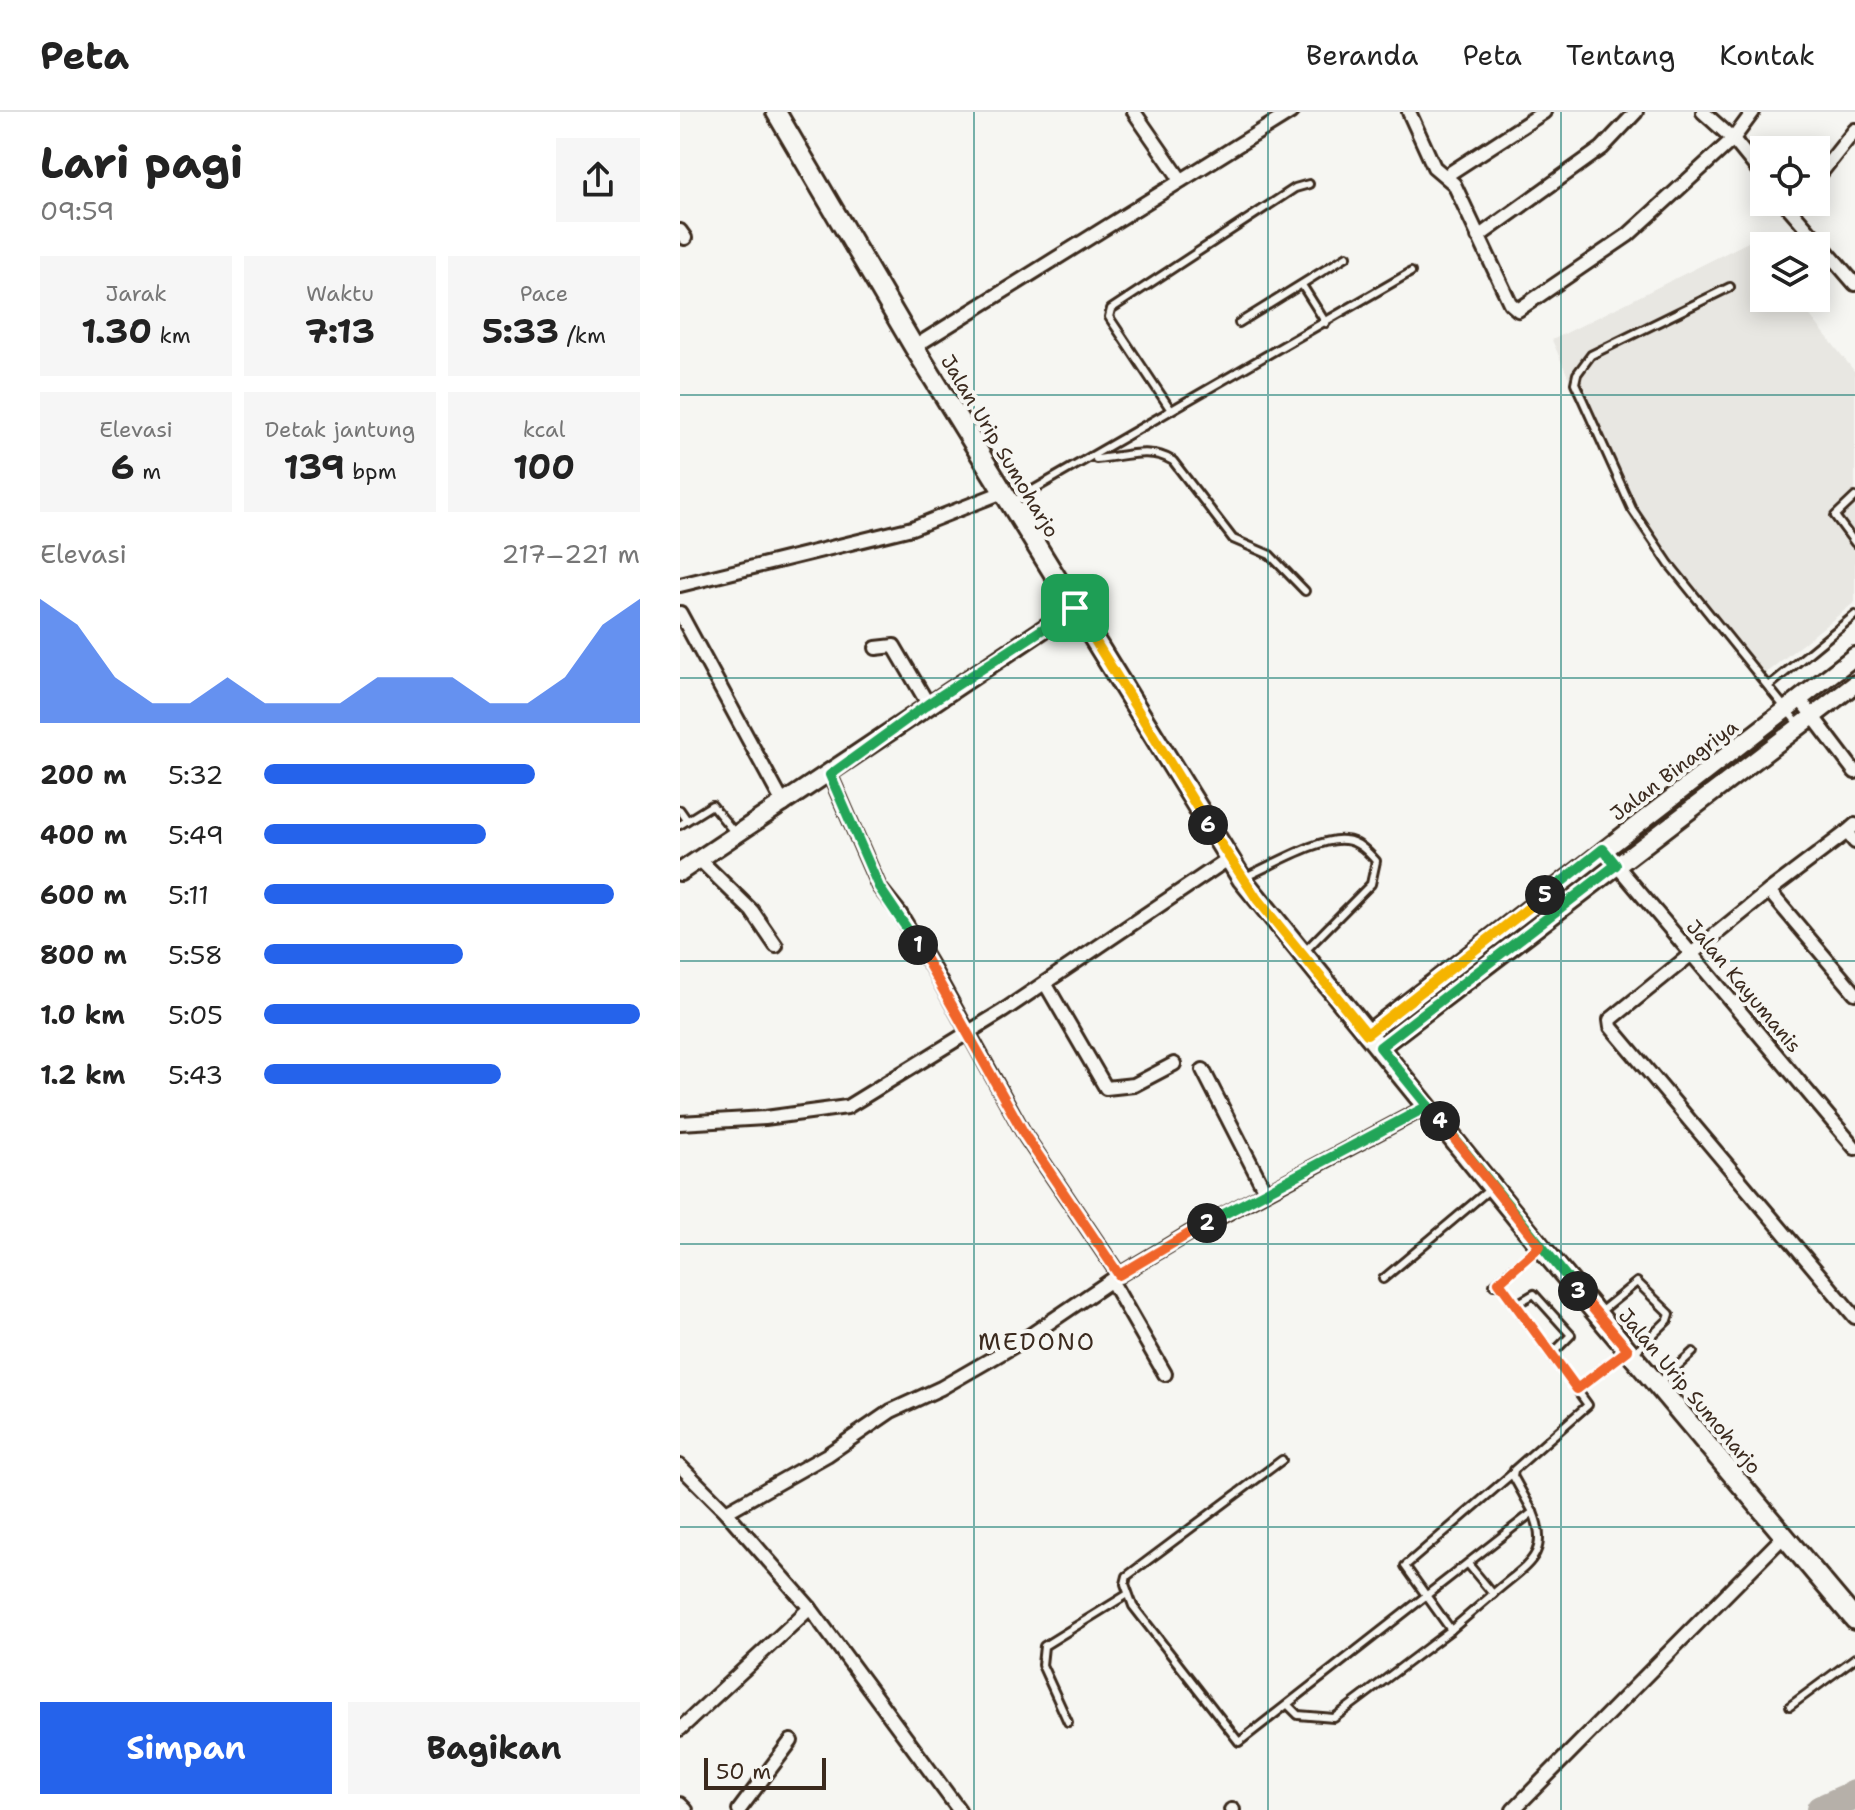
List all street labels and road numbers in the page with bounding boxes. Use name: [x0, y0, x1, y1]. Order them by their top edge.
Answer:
street label: Jalan Urip Sumoharjo: [935, 350, 1065, 542]
street label: Jalan Binagriya: [1605, 713, 1743, 827]
street label: Jalan Kayumanis: [1681, 914, 1807, 1058]
street label: Jalan Urip Sumoharjo: [1613, 1303, 1767, 1479]

